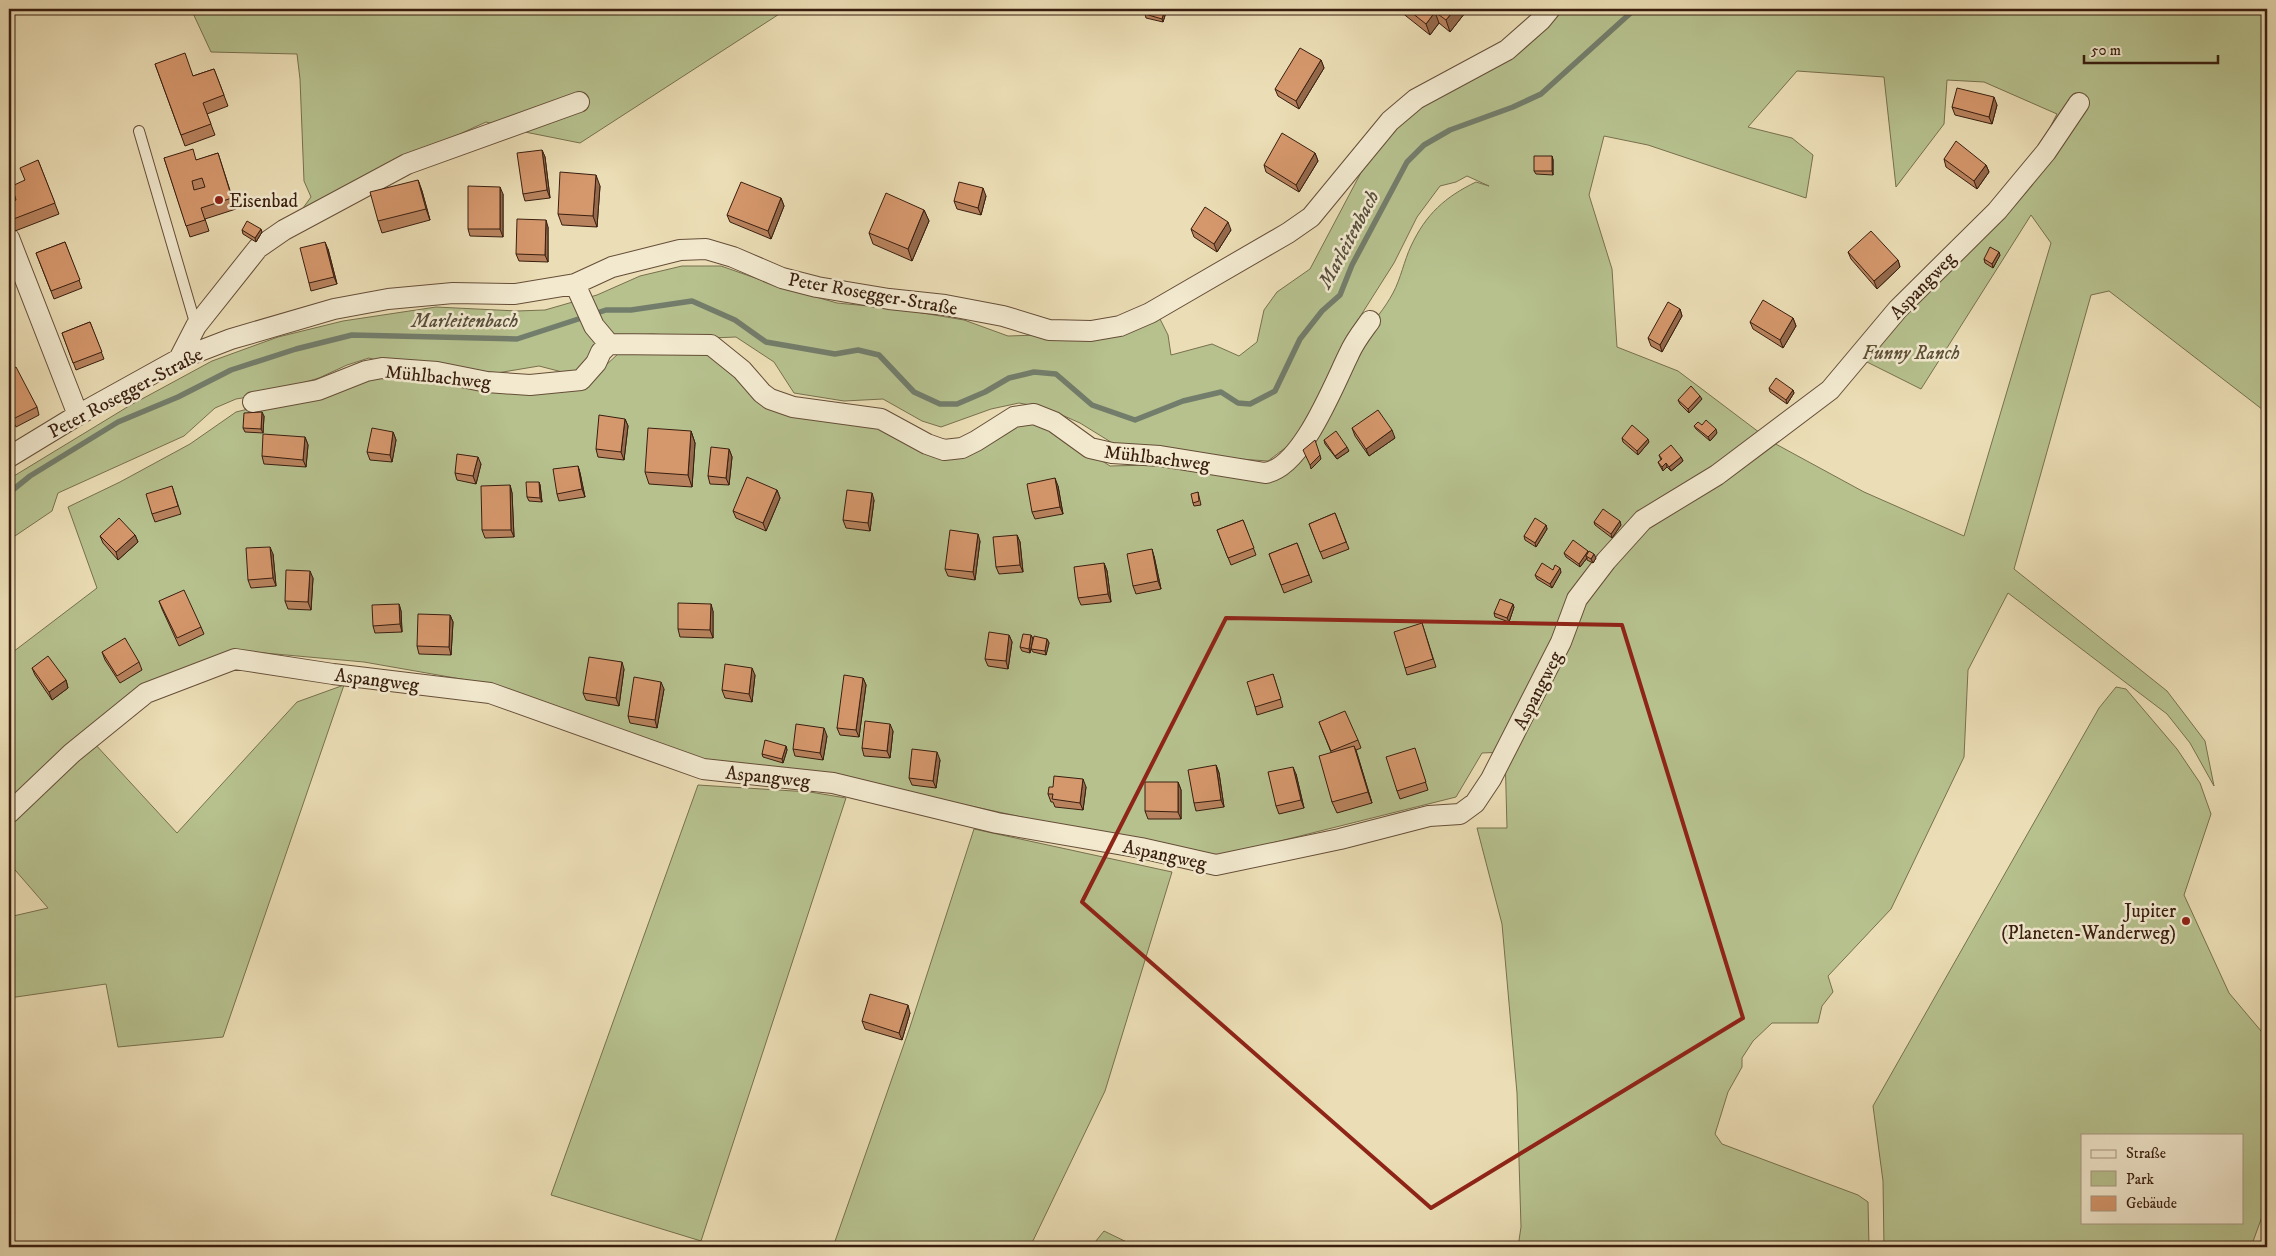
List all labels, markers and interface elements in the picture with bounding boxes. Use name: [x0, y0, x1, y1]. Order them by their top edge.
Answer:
scale bar: [2084, 32, 2217, 64]
text: 50 m: [2091, 41, 2121, 60]
water label: Marleitenbach: [1312, 187, 1385, 294]
place label: Eisenbad: [229, 190, 298, 213]
marker: Eisenbad: [213, 194, 225, 206]
street label: Aspangweg: [1885, 247, 1961, 325]
street label: Peter Rosegger-Straße: [786, 268, 959, 321]
water label: Marleitenbach: [410, 309, 518, 334]
park label: Funny Ranch: [1862, 342, 1960, 365]
street label: Peter Rosegger-Straße: [45, 343, 207, 444]
street label: Mühlbachweg: [384, 361, 493, 395]
street label: Mühlbachweg: [1103, 441, 1212, 476]
street label: Aspangweg: [1509, 647, 1568, 734]
street label: Aspangweg: [333, 664, 421, 697]
street label: Aspangweg: [724, 762, 812, 793]
street label: Aspangweg: [1121, 835, 1209, 876]
place label: Jupiter (Planeten-Wanderweg): [2001, 900, 2176, 945]
marker: Jupiter (Planeten-Wanderweg): [2180, 915, 2192, 927]
legend: [2081, 1134, 2244, 1224]
text: Straße: [2126, 1144, 2166, 1163]
text: Park: [2126, 1170, 2155, 1189]
text: Gebäude: [2126, 1194, 2177, 1213]

